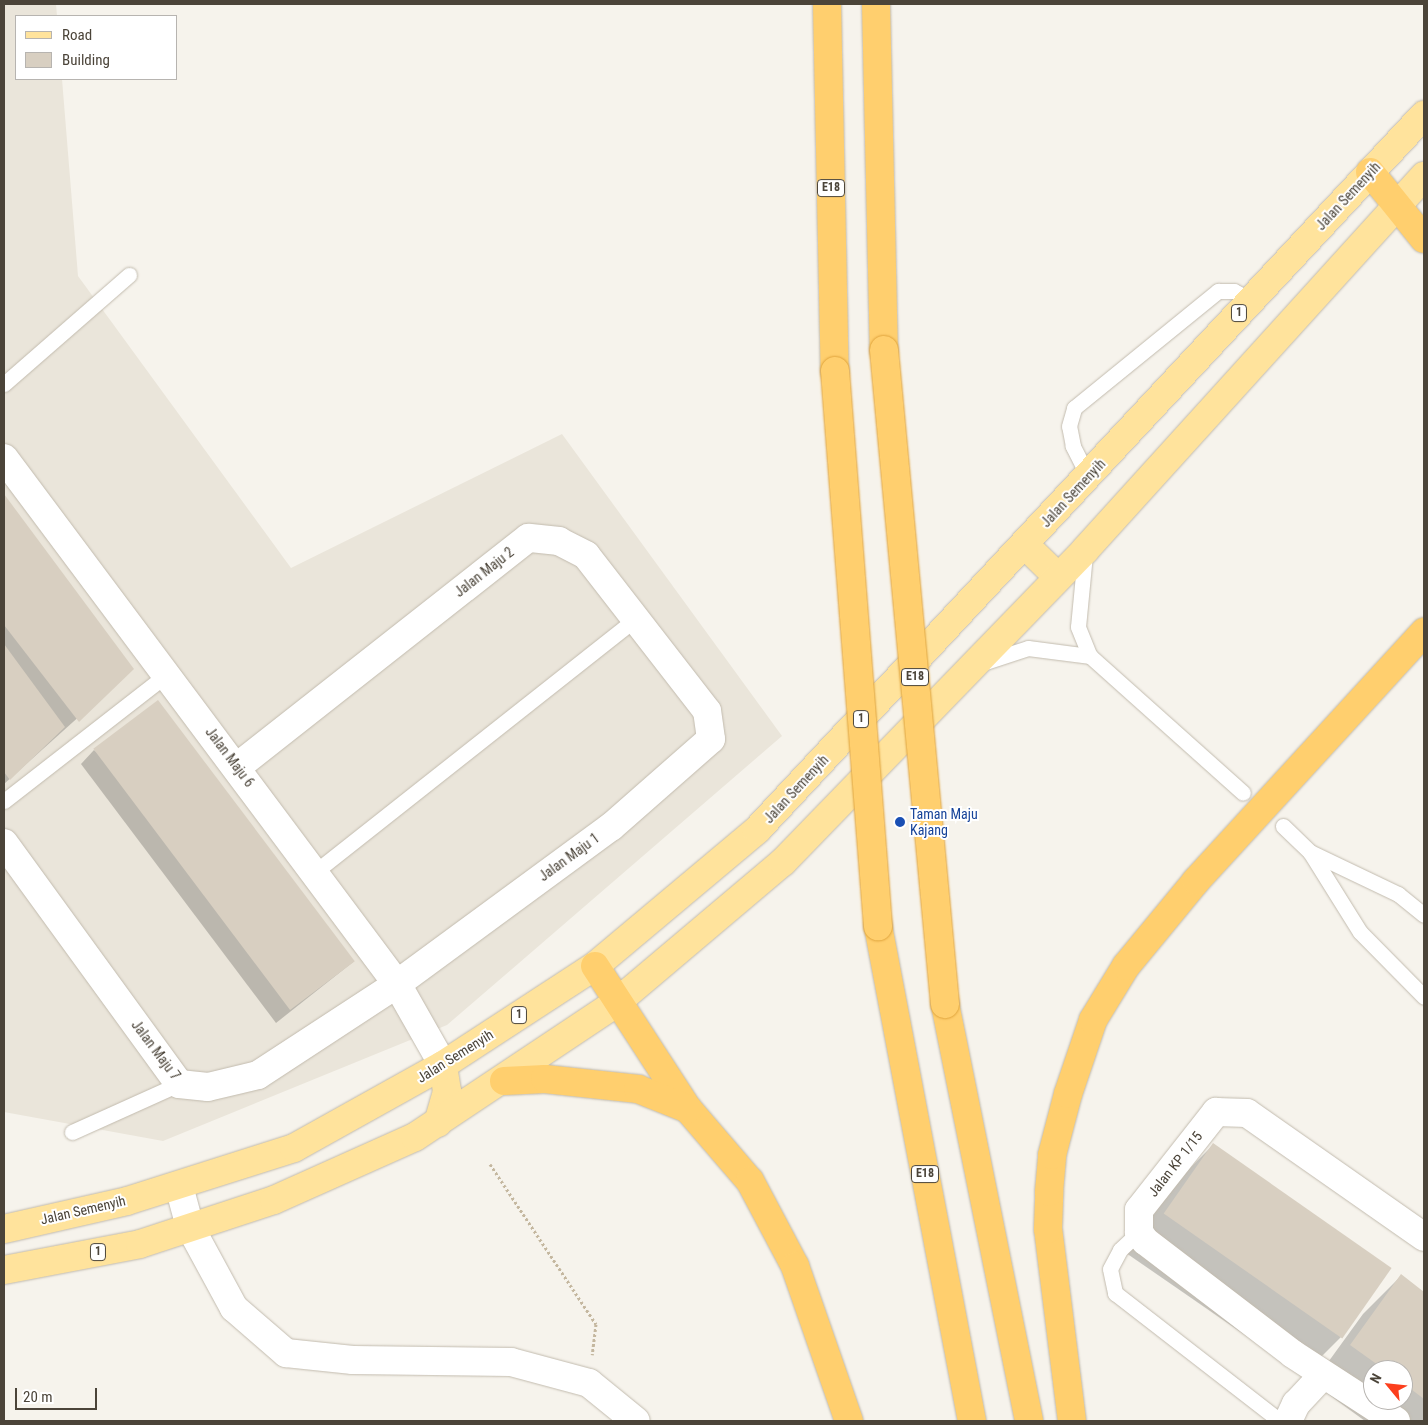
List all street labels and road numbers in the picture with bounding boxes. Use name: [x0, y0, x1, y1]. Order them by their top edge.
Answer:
street label: Jalan Semenyih: [1312, 158, 1384, 234]
road number: E18: [816, 178, 846, 198]
road number: 1: [1230, 304, 1248, 322]
street label: Jalan Semenyih: [1037, 455, 1109, 531]
street label: Jalan Maju 2: [451, 544, 517, 600]
road number: E18: [900, 668, 930, 686]
road number: 1: [852, 710, 870, 729]
street label: Jalan Maju 6: [202, 724, 258, 790]
street label: Jalan Semenyih: [760, 751, 832, 827]
street label: Jalan Maju 1: [535, 829, 603, 885]
road number: 1: [510, 1006, 528, 1024]
street label: Jalan Maju 7: [128, 1017, 184, 1083]
street label: Jalan Semenyih: [414, 1026, 496, 1086]
street label: Jalan KP 1/15: [1144, 1128, 1206, 1200]
road number: E18: [910, 1164, 940, 1184]
street label: Jalan Semenyih: [39, 1192, 127, 1228]
road number: 1: [89, 1242, 107, 1262]

